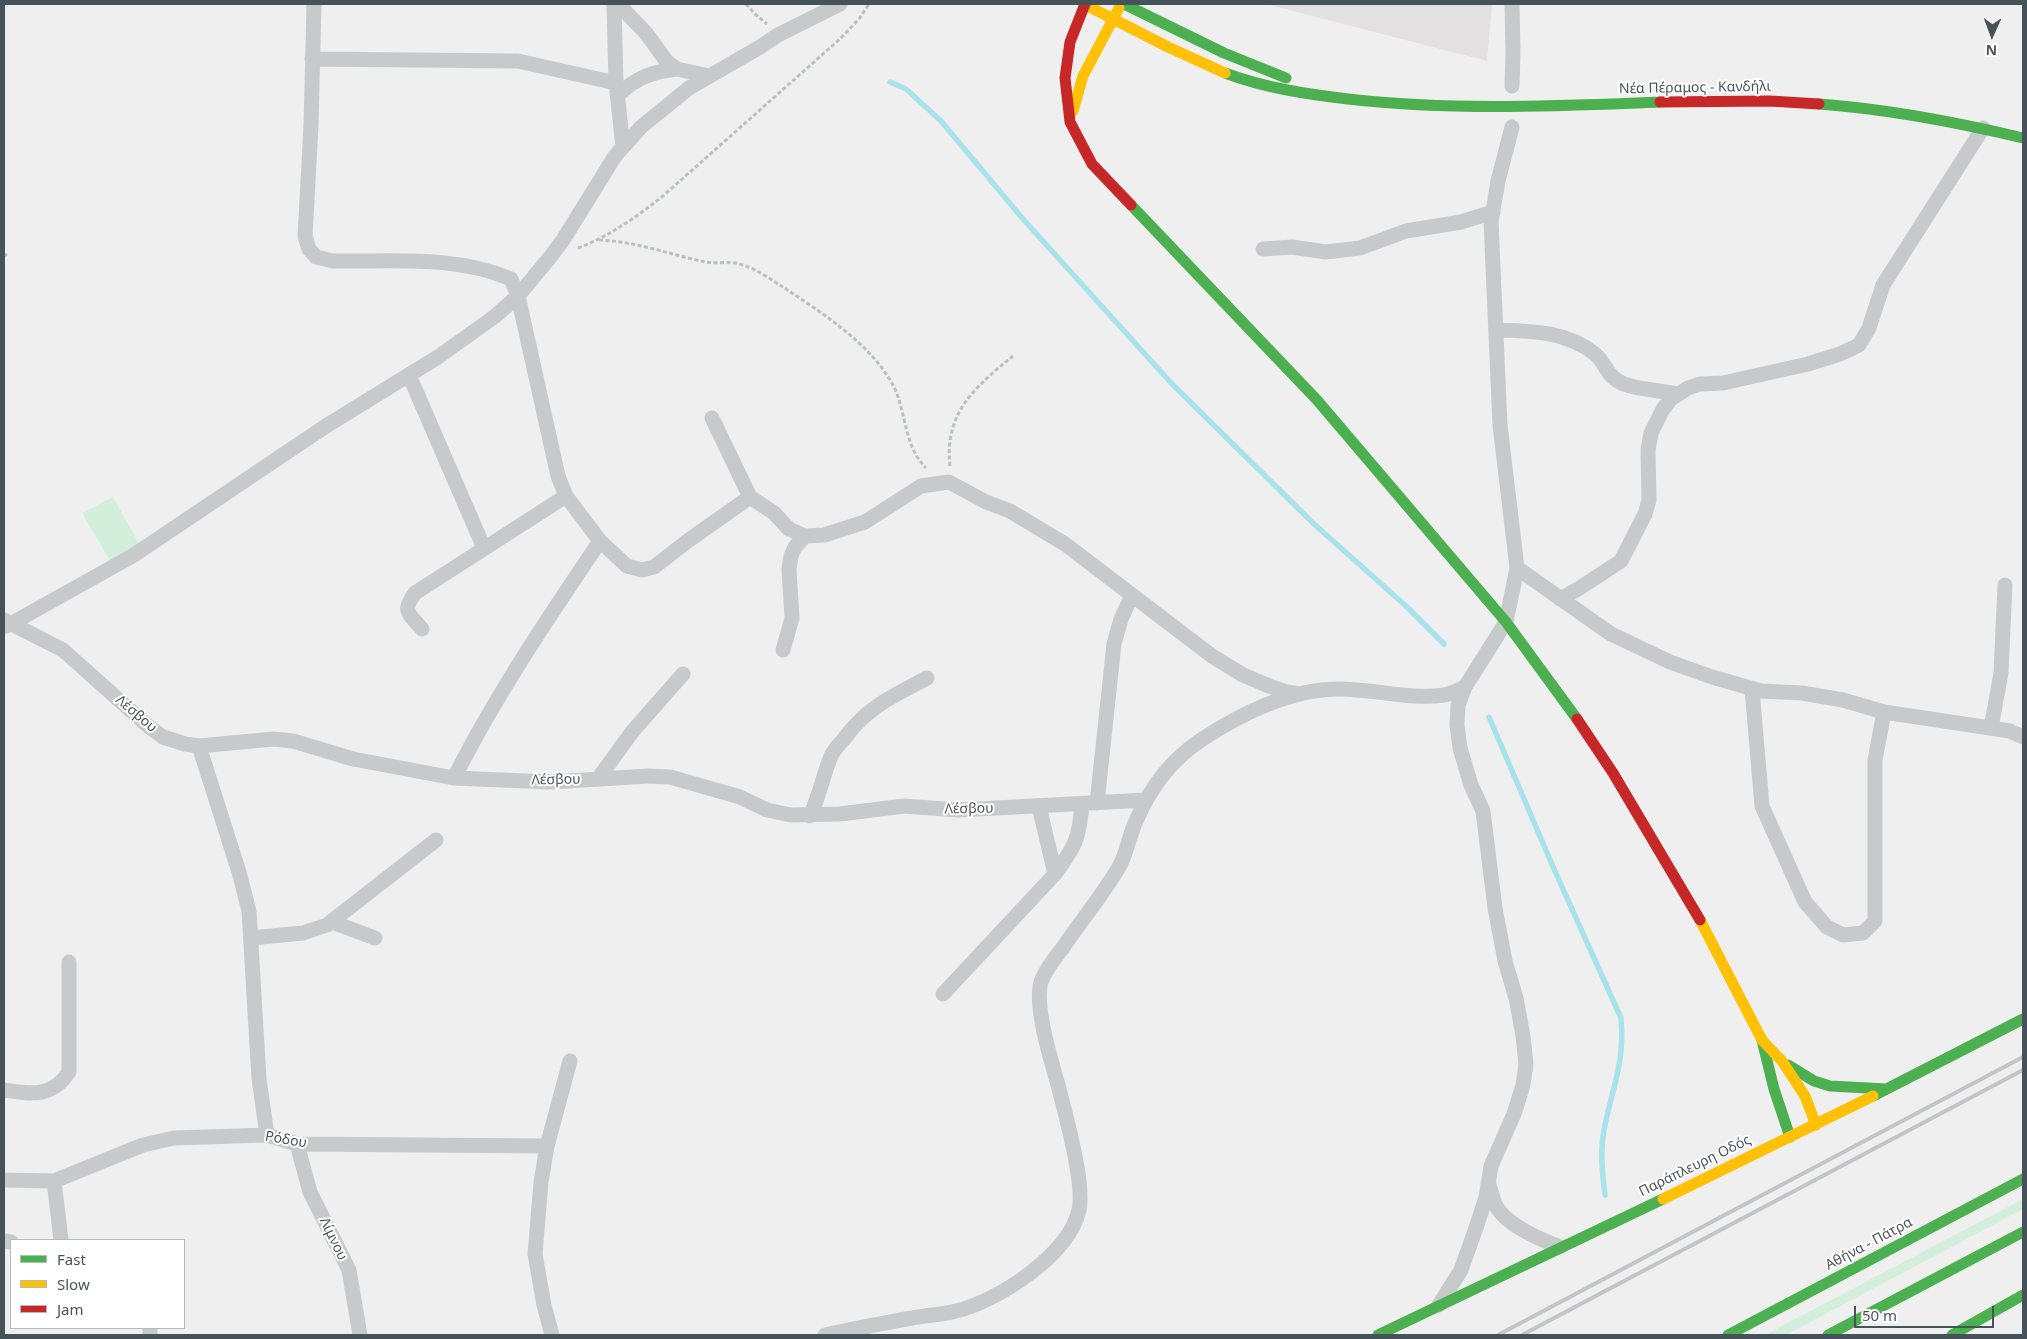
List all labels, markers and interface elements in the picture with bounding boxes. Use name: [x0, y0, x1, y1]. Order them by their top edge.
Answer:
north arrow: [1967, 10, 2017, 60]
text: N: [1985, 41, 1997, 60]
street label: Νέα Πέραμος - Κανδήλι: [1619, 78, 1771, 98]
street label: Λέσβου: [112, 692, 160, 736]
street label: Λέσβου: [531, 771, 581, 789]
street label: Λέσβου: [944, 800, 994, 818]
street label: Ρόδου: [264, 1128, 308, 1152]
street label: Παράπλευρη Οδός: [1636, 1132, 1754, 1200]
street label: Αθήνα - Πάτρα: [1823, 1214, 1915, 1274]
street label: Λίμνου: [315, 1215, 351, 1263]
legend: [10, 1239, 185, 1329]
text: Fast: [57, 1249, 86, 1269]
text: Slow: [57, 1274, 90, 1294]
scale bar: [1857, 1296, 1997, 1328]
text: Jam: [57, 1299, 84, 1319]
text: 50 m: [1862, 1305, 1897, 1325]

